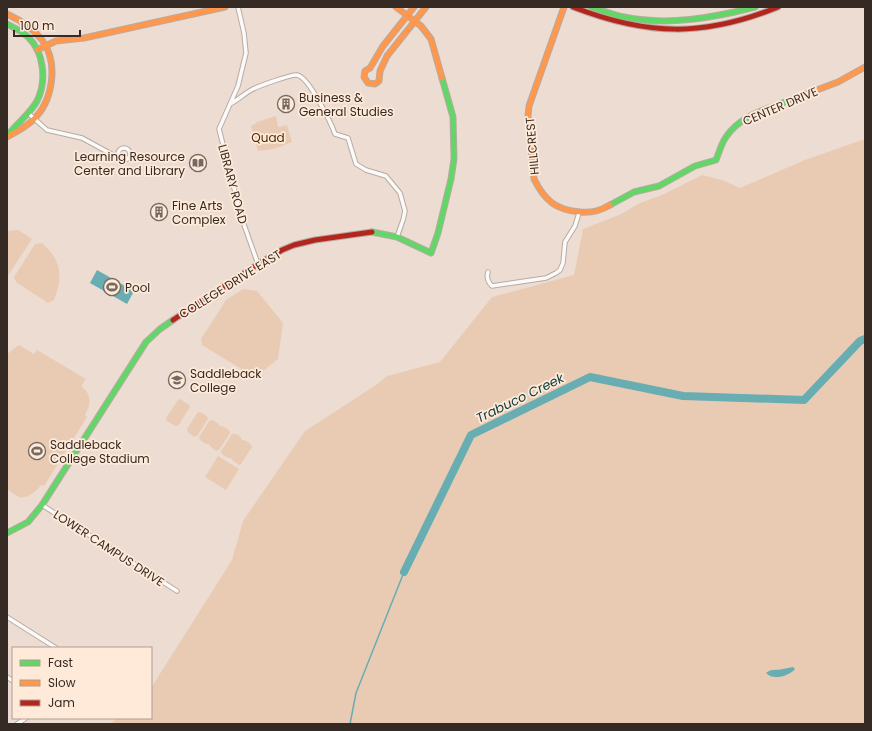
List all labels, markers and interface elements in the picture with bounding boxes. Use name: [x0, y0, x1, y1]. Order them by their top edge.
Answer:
scale bar: [14, 12, 80, 38]
text: 100 m: [20, 17, 54, 34]
street label: CENTER DRIVE: [740, 83, 820, 129]
place label: Business & General Studies: [299, 89, 394, 120]
building icon: Business & General Studies: [276, 94, 296, 114]
street label: HILLCREST: [521, 116, 543, 176]
park label: Quad: [251, 129, 285, 146]
street label: LIBRARY ROAD: [214, 142, 252, 226]
place label: Learning Resource Center and Library: [74, 148, 185, 179]
library icon: Learning Resource Center and Library: [188, 153, 208, 173]
place label: Fine Arts Complex: [172, 197, 226, 228]
building icon: Fine Arts Complex: [149, 202, 169, 222]
street label: COLLEGE DRIVE EAST: [176, 245, 285, 322]
sports icon: Pool: [102, 277, 122, 297]
place label: Pool: [125, 279, 150, 296]
place label: Saddleback College: [190, 365, 262, 396]
water label: Trabuco Creek: [473, 368, 568, 427]
school or university icon: Saddleback College: [167, 370, 187, 390]
place label: Saddleback College Stadium: [50, 436, 150, 467]
sports icon: Saddleback College Stadium: [27, 441, 47, 461]
street label: LOWER CAMPUS DRIVE: [50, 506, 168, 590]
legend: [12, 647, 152, 719]
text: Fast: [48, 654, 73, 671]
text: Slow: [48, 674, 76, 691]
text: Jam: [48, 694, 75, 711]

